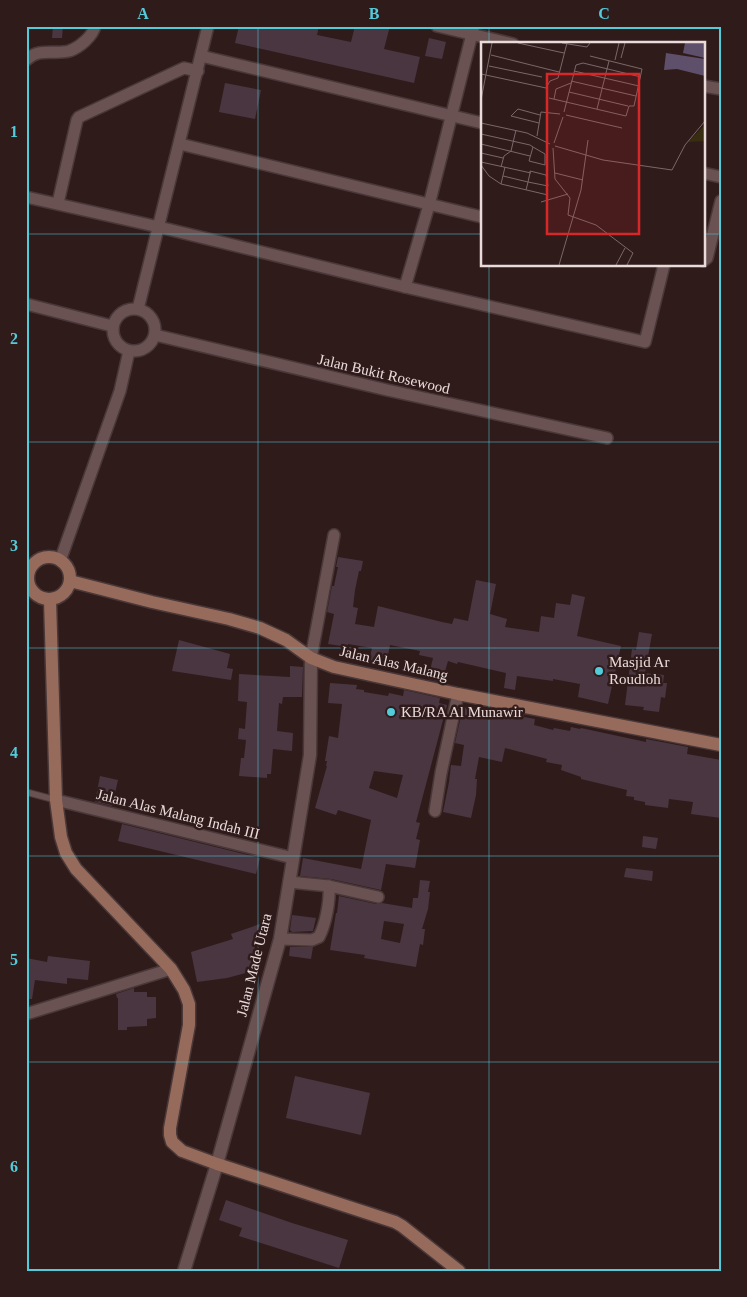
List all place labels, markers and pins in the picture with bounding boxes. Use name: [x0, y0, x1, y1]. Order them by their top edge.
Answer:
place label: Masjid Ar Roudloh: [609, 654, 669, 687]
marker: Masjid Ar Roudloh: [593, 665, 605, 677]
place label: KB/RA Al Munawir: [401, 704, 523, 720]
marker: KB/RA Al Munawir: [385, 706, 397, 718]

